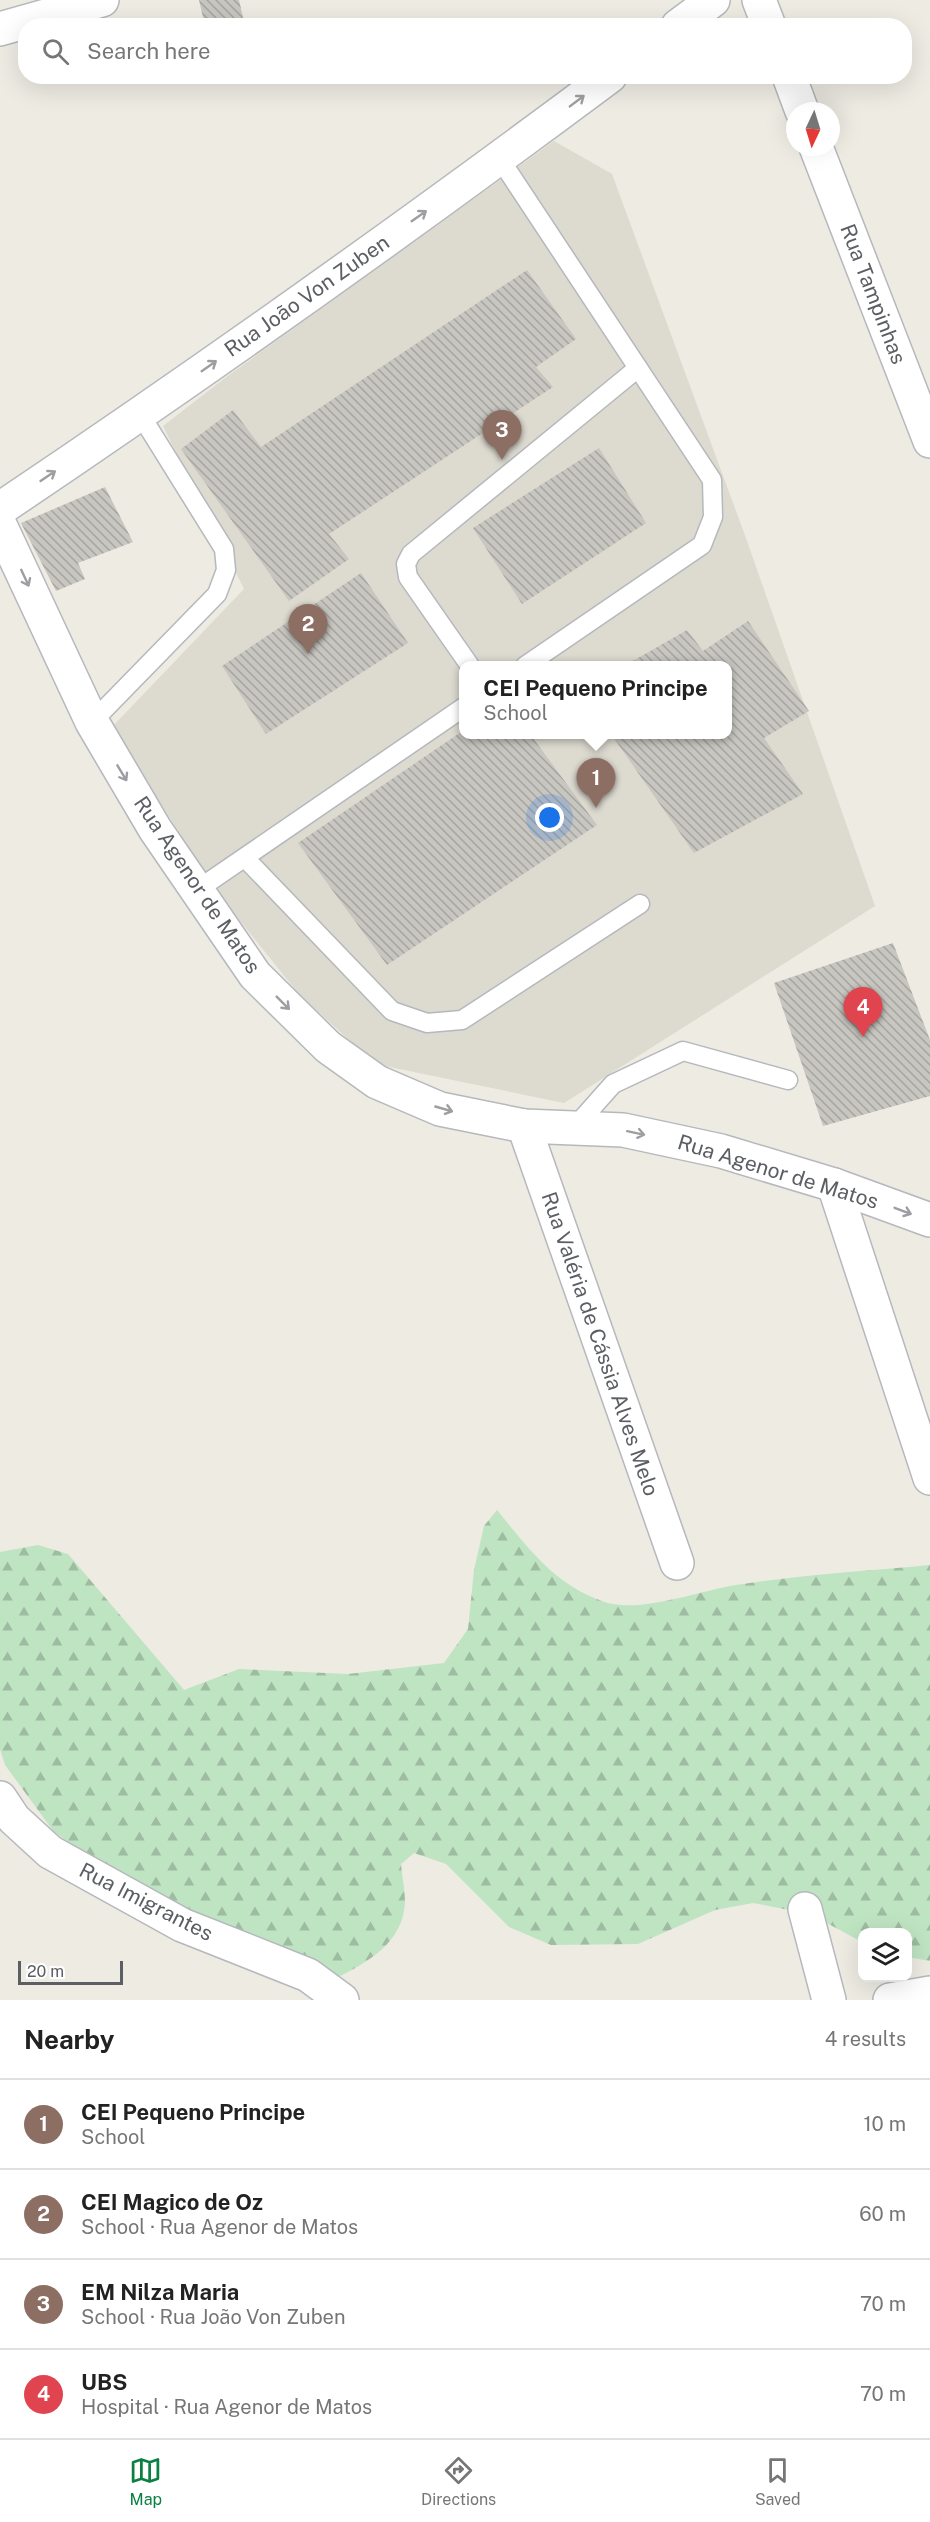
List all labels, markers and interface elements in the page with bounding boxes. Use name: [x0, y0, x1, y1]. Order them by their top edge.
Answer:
search box: [18, 18, 912, 84]
icon: search: [39, 35, 72, 68]
text: Search here: [87, 38, 211, 64]
one-way arrow: [568, 95, 584, 107]
north arrow: [786, 102, 840, 156]
one-way arrow: [411, 210, 427, 222]
street label: Rua Tampinhas: [835, 220, 912, 367]
street label: Rua João Von Zuben: [220, 229, 394, 362]
one-way arrow: [200, 360, 217, 372]
pin: 3: [482, 410, 522, 460]
one-way arrow: [40, 470, 57, 483]
one-way arrow: [19, 569, 31, 587]
pin: 2: [288, 604, 328, 654]
popup: [459, 661, 732, 739]
text: CEI Pequeno Principe: [483, 675, 708, 701]
text: School: [483, 701, 548, 725]
pin: 1: [576, 758, 616, 808]
one-way arrow: [116, 764, 128, 781]
street label: Rua Agenor de Matos: [129, 791, 266, 978]
your location: [535, 803, 564, 832]
pin: 4: [844, 988, 882, 1037]
one-way arrow: [276, 995, 291, 1010]
one-way arrow: [434, 1103, 453, 1115]
one-way arrow: [626, 1128, 645, 1139]
street label: Rua Agenor de Matos: [675, 1129, 882, 1214]
street label: Rua Valéria de Cássia Alves Melo: [537, 1188, 664, 1499]
one-way arrow: [894, 1206, 912, 1217]
street label: Rua Imigrantes: [75, 1857, 217, 1946]
map controls: [858, 1928, 912, 1982]
button: layers: [858, 1928, 912, 1982]
scale bar: [18, 1958, 123, 1986]
text: 20 m: [27, 1962, 64, 1981]
text: Nearby: [24, 2024, 114, 2055]
text: 4 results: [825, 2027, 906, 2051]
text: CEI Pequeno Principe: [81, 2099, 305, 2125]
text: 1: [39, 2112, 48, 2136]
text: 10 m: [863, 2112, 906, 2136]
text: School: [81, 2125, 145, 2149]
text: CEI Magico de Oz: [81, 2189, 263, 2215]
text: 2: [37, 2202, 50, 2226]
text: 60 m: [859, 2202, 906, 2226]
text: School · Rua Agenor de Matos: [81, 2215, 358, 2239]
text: EM Nilza Maria: [81, 2279, 239, 2305]
text: 3: [37, 2292, 50, 2316]
text: 70 m: [860, 2292, 906, 2316]
text: School · Rua João Von Zuben: [81, 2305, 345, 2329]
text: UBS: [81, 2369, 127, 2395]
text: 4: [37, 2382, 50, 2406]
text: 70 m: [860, 2382, 906, 2406]
text: Hospital · Rua Agenor de Matos: [81, 2395, 372, 2419]
tab: Map: [129, 2454, 162, 2509]
tab: Directions: [421, 2454, 496, 2509]
tab: Saved: [755, 2454, 801, 2509]

